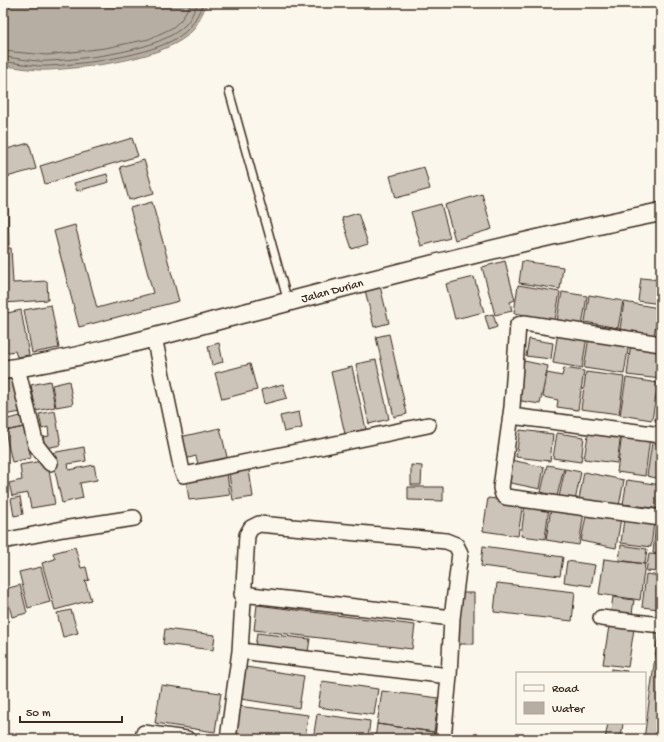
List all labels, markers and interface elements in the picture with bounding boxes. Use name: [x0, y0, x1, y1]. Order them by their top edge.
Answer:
street label: Jalan Durian: [300, 277, 365, 307]
legend: [516, 672, 646, 724]
text: Road: [552, 683, 579, 697]
scale bar: [20, 698, 122, 724]
text: Water: [552, 703, 586, 717]
text: 50 m: [26, 707, 51, 721]

